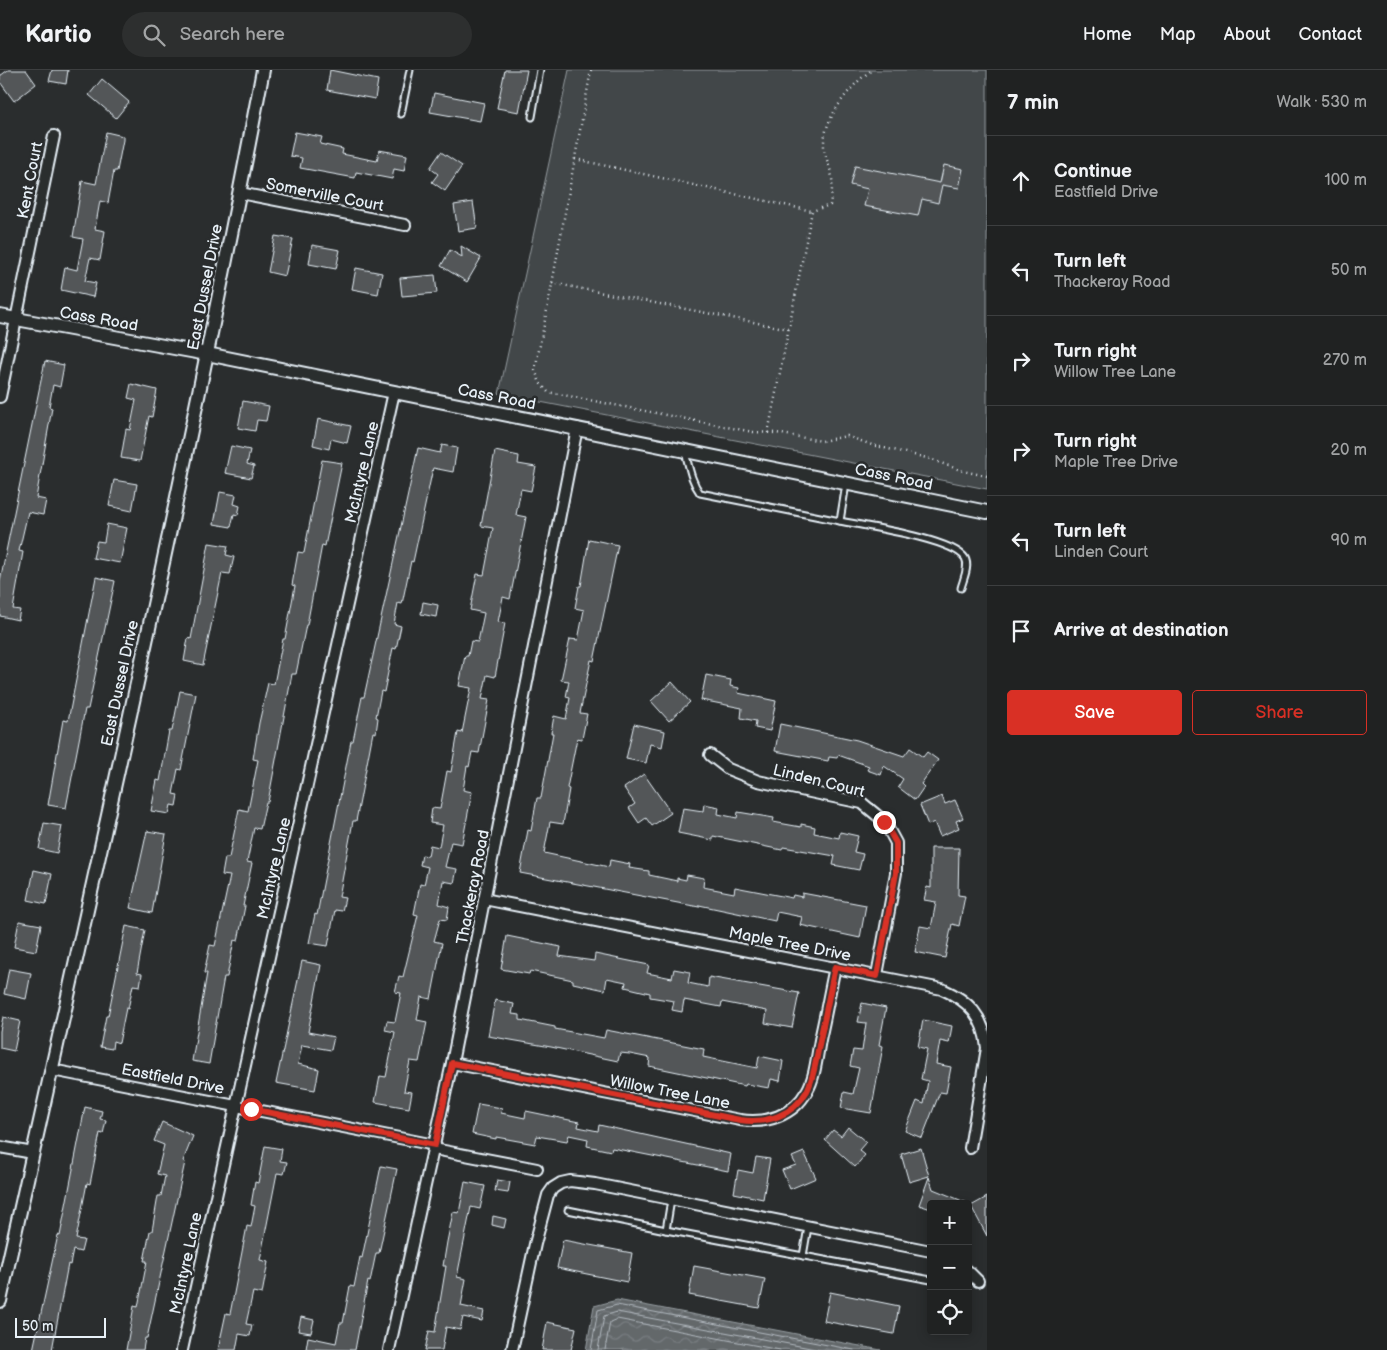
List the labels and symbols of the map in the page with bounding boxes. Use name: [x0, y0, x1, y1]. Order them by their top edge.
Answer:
street label: Kent Court: [14, 140, 47, 220]
street label: Somerville Court: [264, 175, 385, 216]
street label: East Dussel Drive: [184, 222, 227, 352]
street label: Cass Road: [58, 303, 139, 336]
street label: Cass Road: [456, 381, 537, 414]
street label: McIntyre Lane: [342, 419, 384, 525]
street label: Cass Road: [853, 460, 934, 495]
street label: East Dussel Drive: [98, 618, 143, 748]
street label: Linden Court: [771, 761, 867, 802]
route end: [873, 811, 896, 834]
street label: McIntyre Lane: [254, 815, 296, 921]
street label: Thackeray Road: [453, 828, 494, 946]
street label: Maple Tree Drive: [727, 923, 853, 966]
street label: Eastfield Drive: [120, 1060, 226, 1099]
street label: Willow Tree Lane: [608, 1072, 732, 1114]
route start: [240, 1098, 263, 1121]
street label: McIntyre Lane: [166, 1210, 207, 1316]
scale bar: [15, 1315, 106, 1338]

